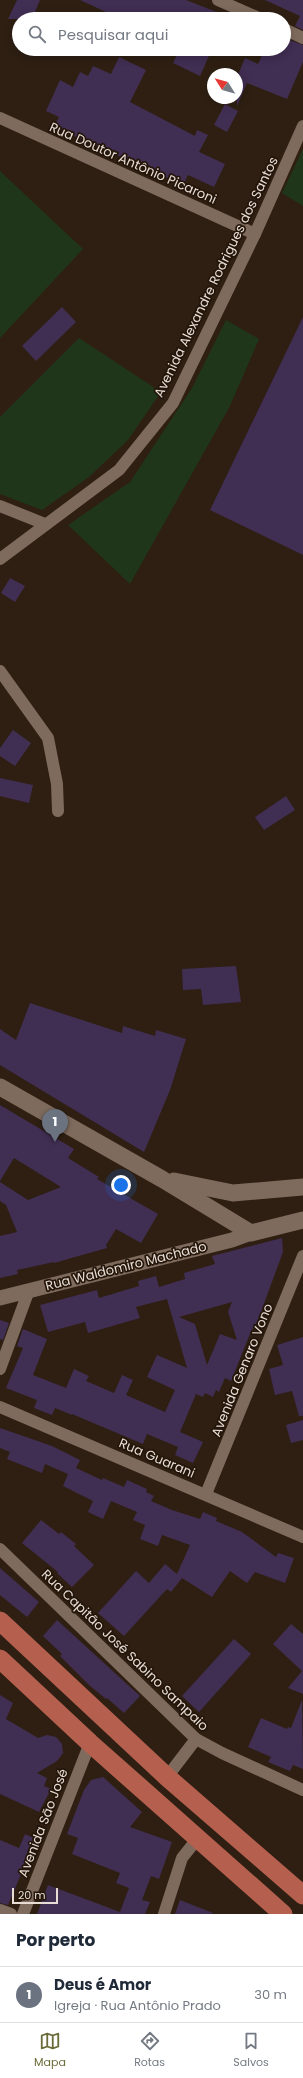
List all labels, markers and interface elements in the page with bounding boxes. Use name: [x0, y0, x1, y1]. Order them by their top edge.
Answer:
search box: [12, 12, 291, 56]
icon: search: [26, 23, 48, 45]
text: Pesquisar aqui: [58, 24, 168, 45]
north arrow: [207, 68, 243, 104]
street label: Rua Doutor Antônio Picaroni: [46, 117, 220, 209]
street label: Avenida Alexandre Rodrigues dos Santos: [149, 153, 283, 401]
pin: 1: [42, 1109, 68, 1142]
your location: [111, 1175, 131, 1195]
street label: Rua Waldomiro Machado: [43, 1237, 209, 1295]
street label: Avenida Genaro Vono: [207, 1300, 277, 1440]
street label: Rua Guarani: [116, 1433, 198, 1483]
street label: Rua Capitão José Sabino Sampaio: [37, 1565, 213, 1735]
street label: Avenida São José: [14, 1766, 72, 1880]
scale bar: [12, 1886, 58, 1905]
text: 20 m: [18, 1887, 46, 1903]
text: Por perto: [16, 1928, 95, 1952]
text: Deus é Amor: [54, 1974, 151, 1995]
text: 1: [27, 1985, 31, 2004]
text: 30 m: [254, 1985, 287, 2004]
text: Igreja · Rua Antônio Prado: [54, 1996, 221, 2015]
tab: Mapa: [34, 2030, 66, 2071]
tab: Rotas: [134, 2030, 165, 2071]
tab: Salvos: [233, 2030, 269, 2071]

